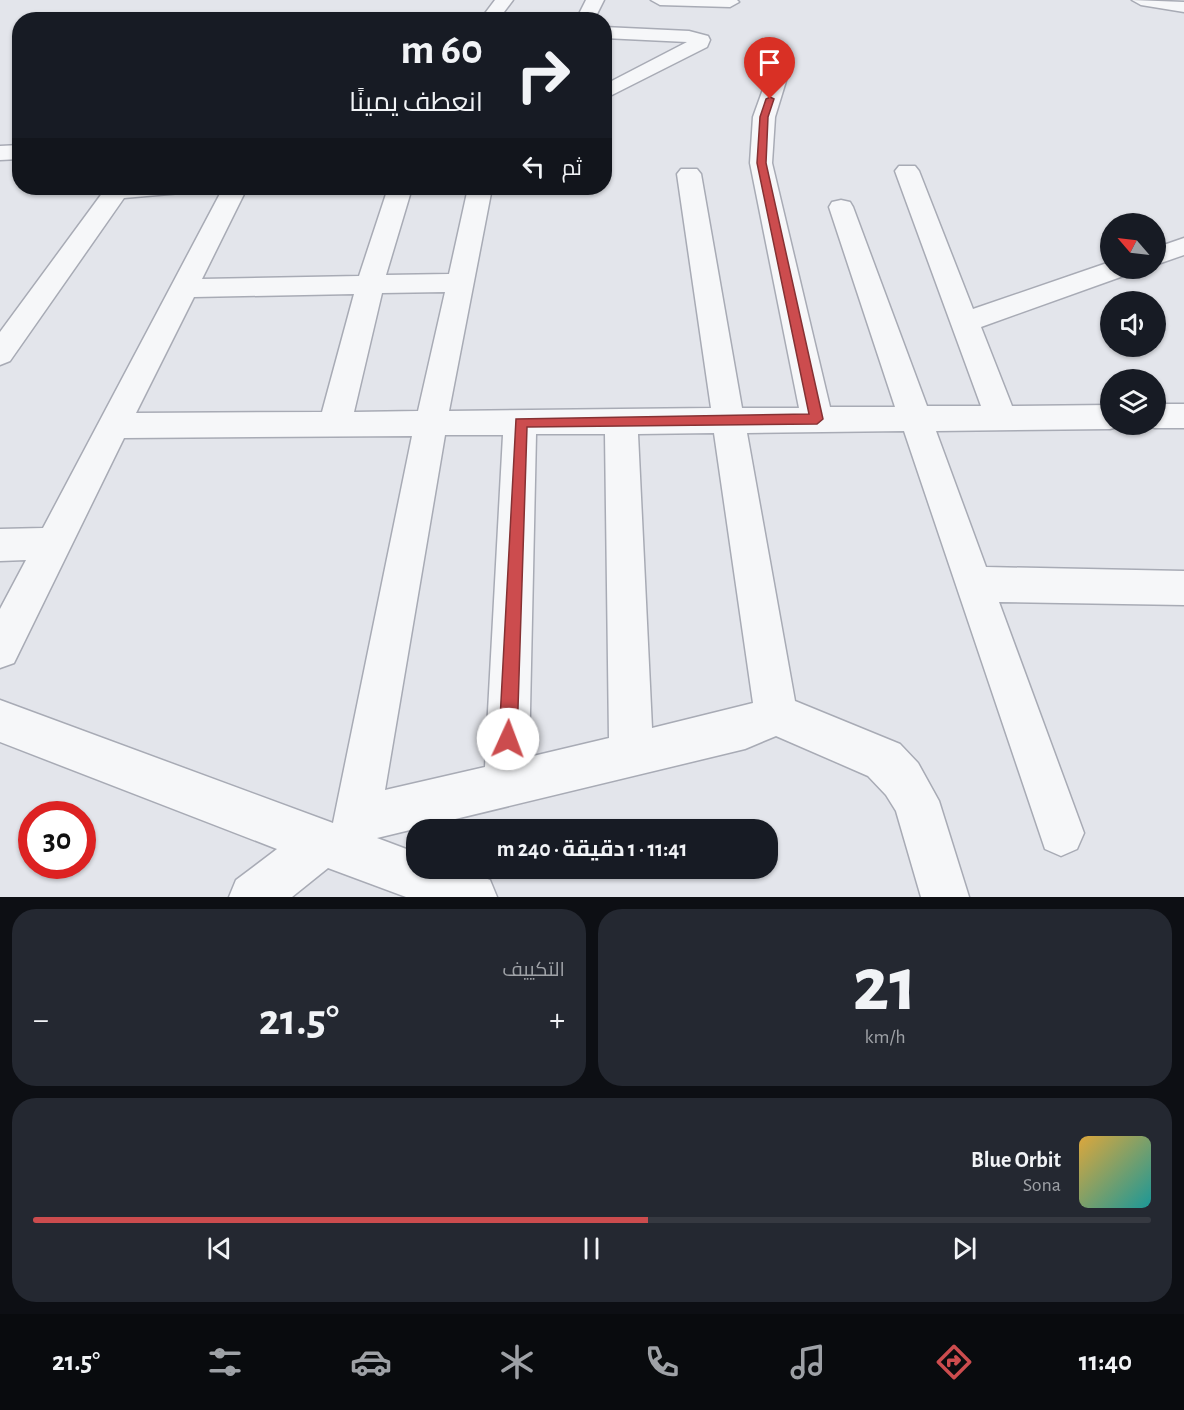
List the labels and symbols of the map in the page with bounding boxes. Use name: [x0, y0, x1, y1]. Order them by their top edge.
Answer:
pin: [744, 37, 795, 99]
north arrow: [1100, 213, 1166, 279]
position arrow: [476, 707, 540, 771]
speed limit sign: 30: [18, 801, 96, 879]

